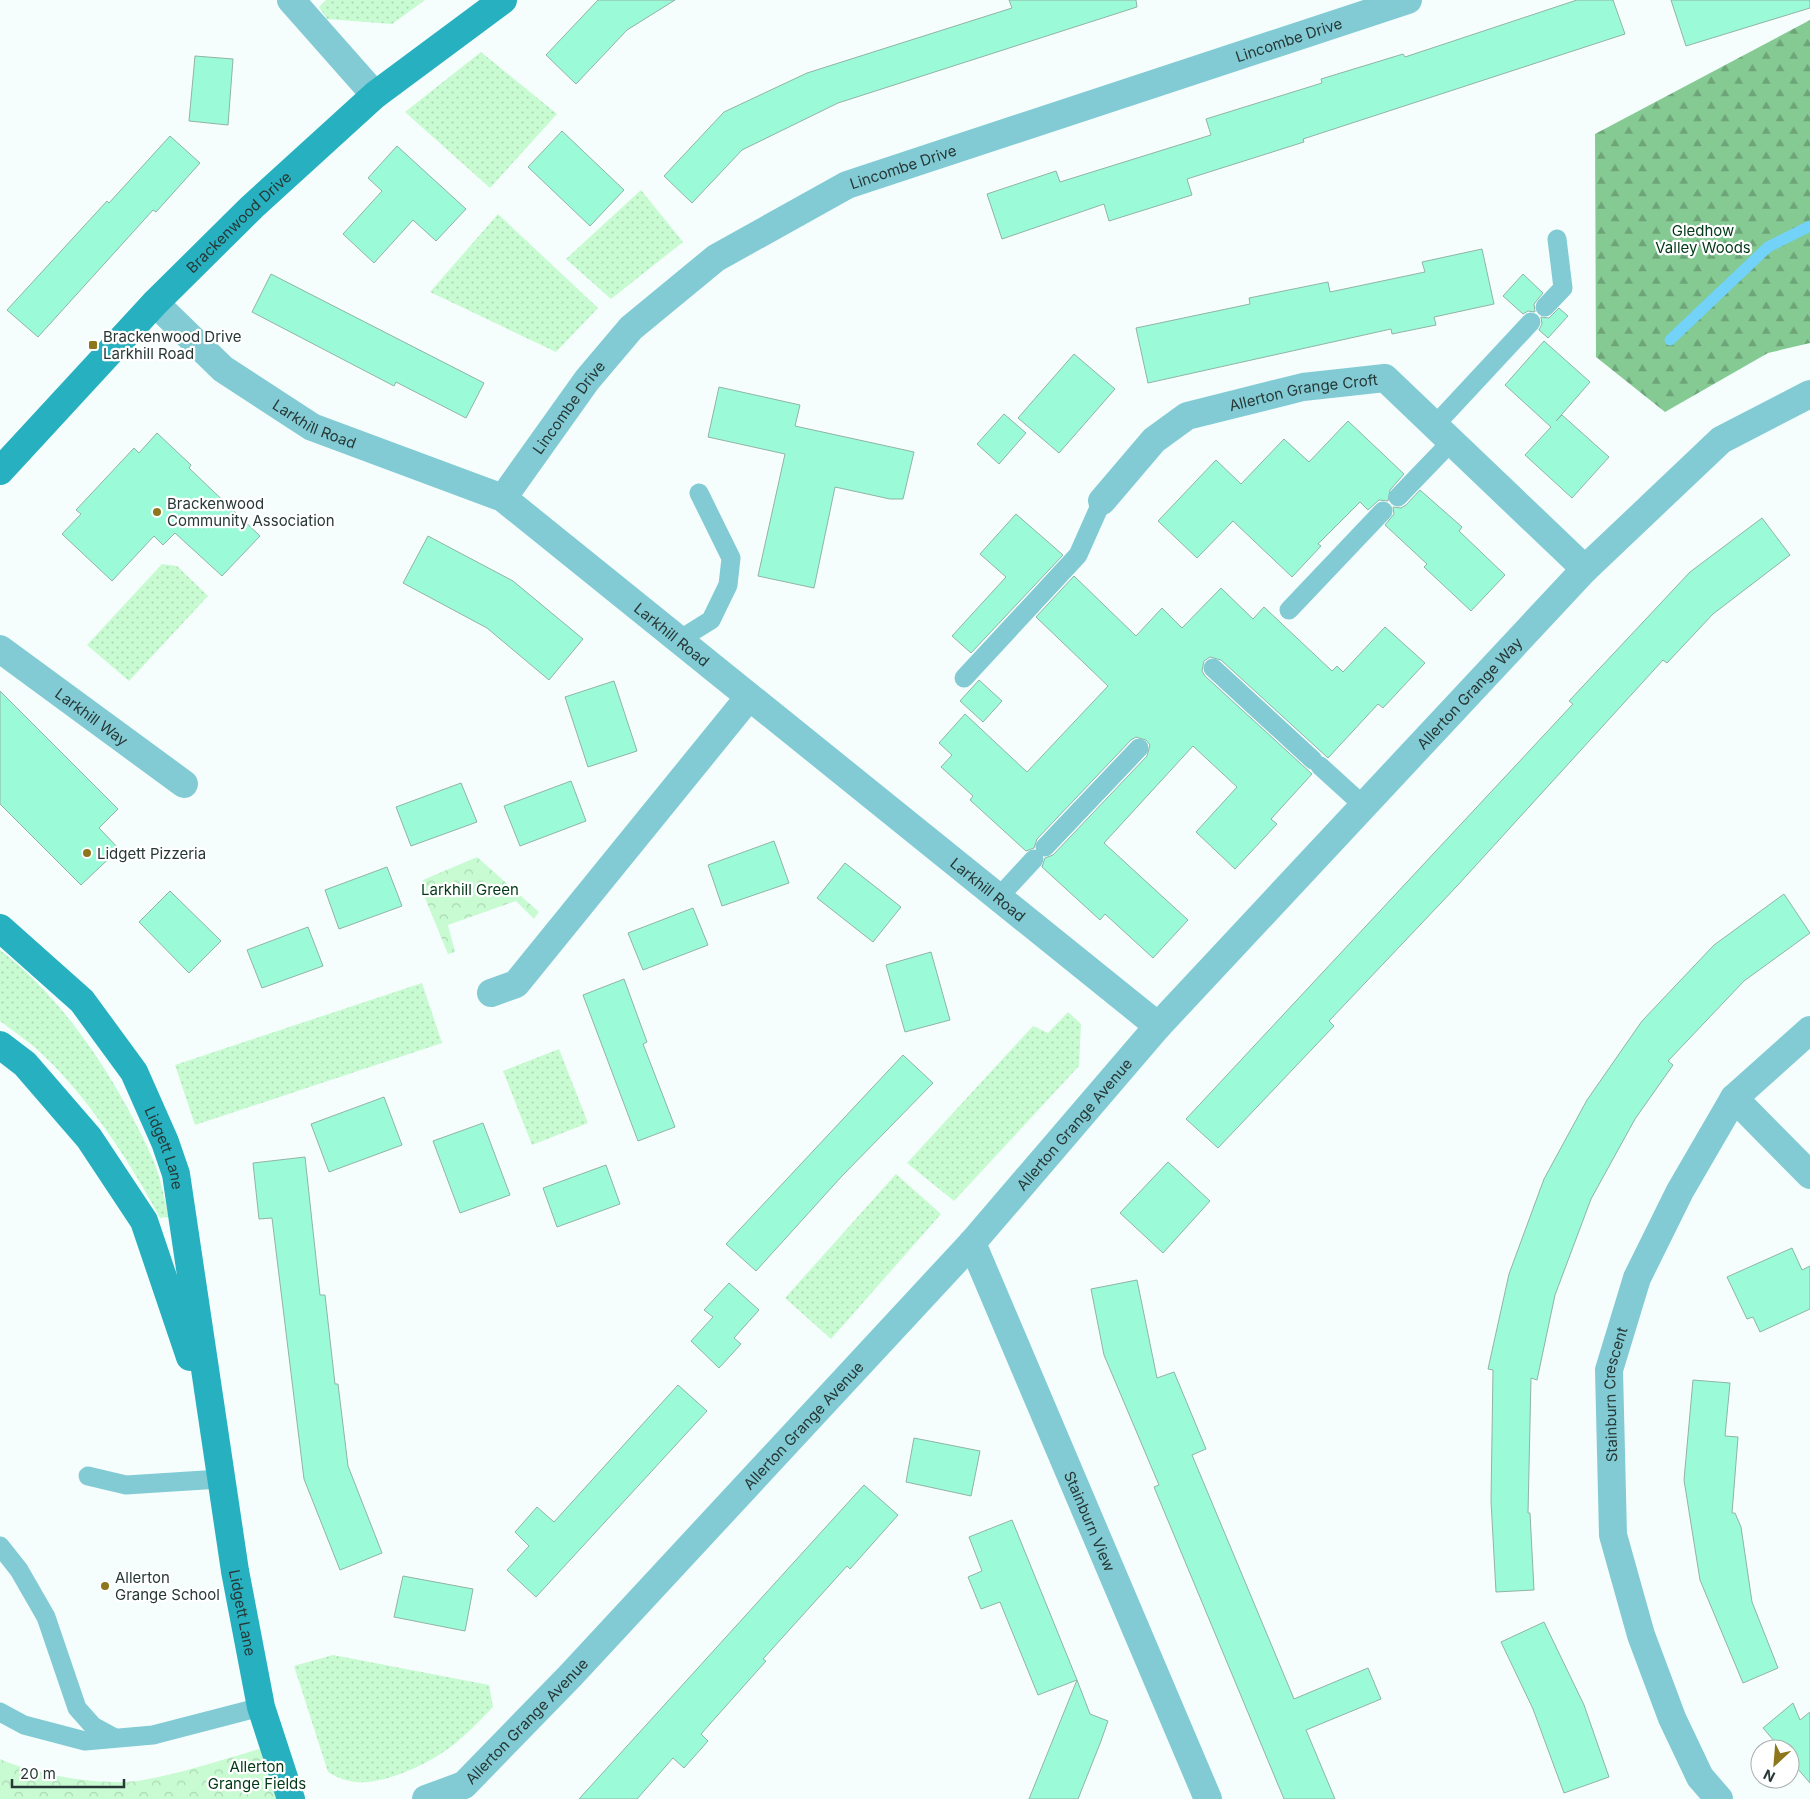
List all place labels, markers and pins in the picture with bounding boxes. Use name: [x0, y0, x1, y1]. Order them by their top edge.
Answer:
place label: Brackenwood Drive Larkhill Road: [103, 327, 242, 363]
marker: Brackenwood Drive Larkhill Road: [87, 339, 99, 351]
place label: Brackenwood Community Association: [167, 494, 335, 530]
marker: Brackenwood Community Association: [151, 506, 163, 518]
place label: Lidgett Pizzeria: [97, 844, 206, 863]
marker: Lidgett Pizzeria: [81, 847, 93, 859]
place label: Allerton Grange School: [115, 1568, 220, 1604]
marker: Allerton Grange School: [99, 1580, 111, 1592]

